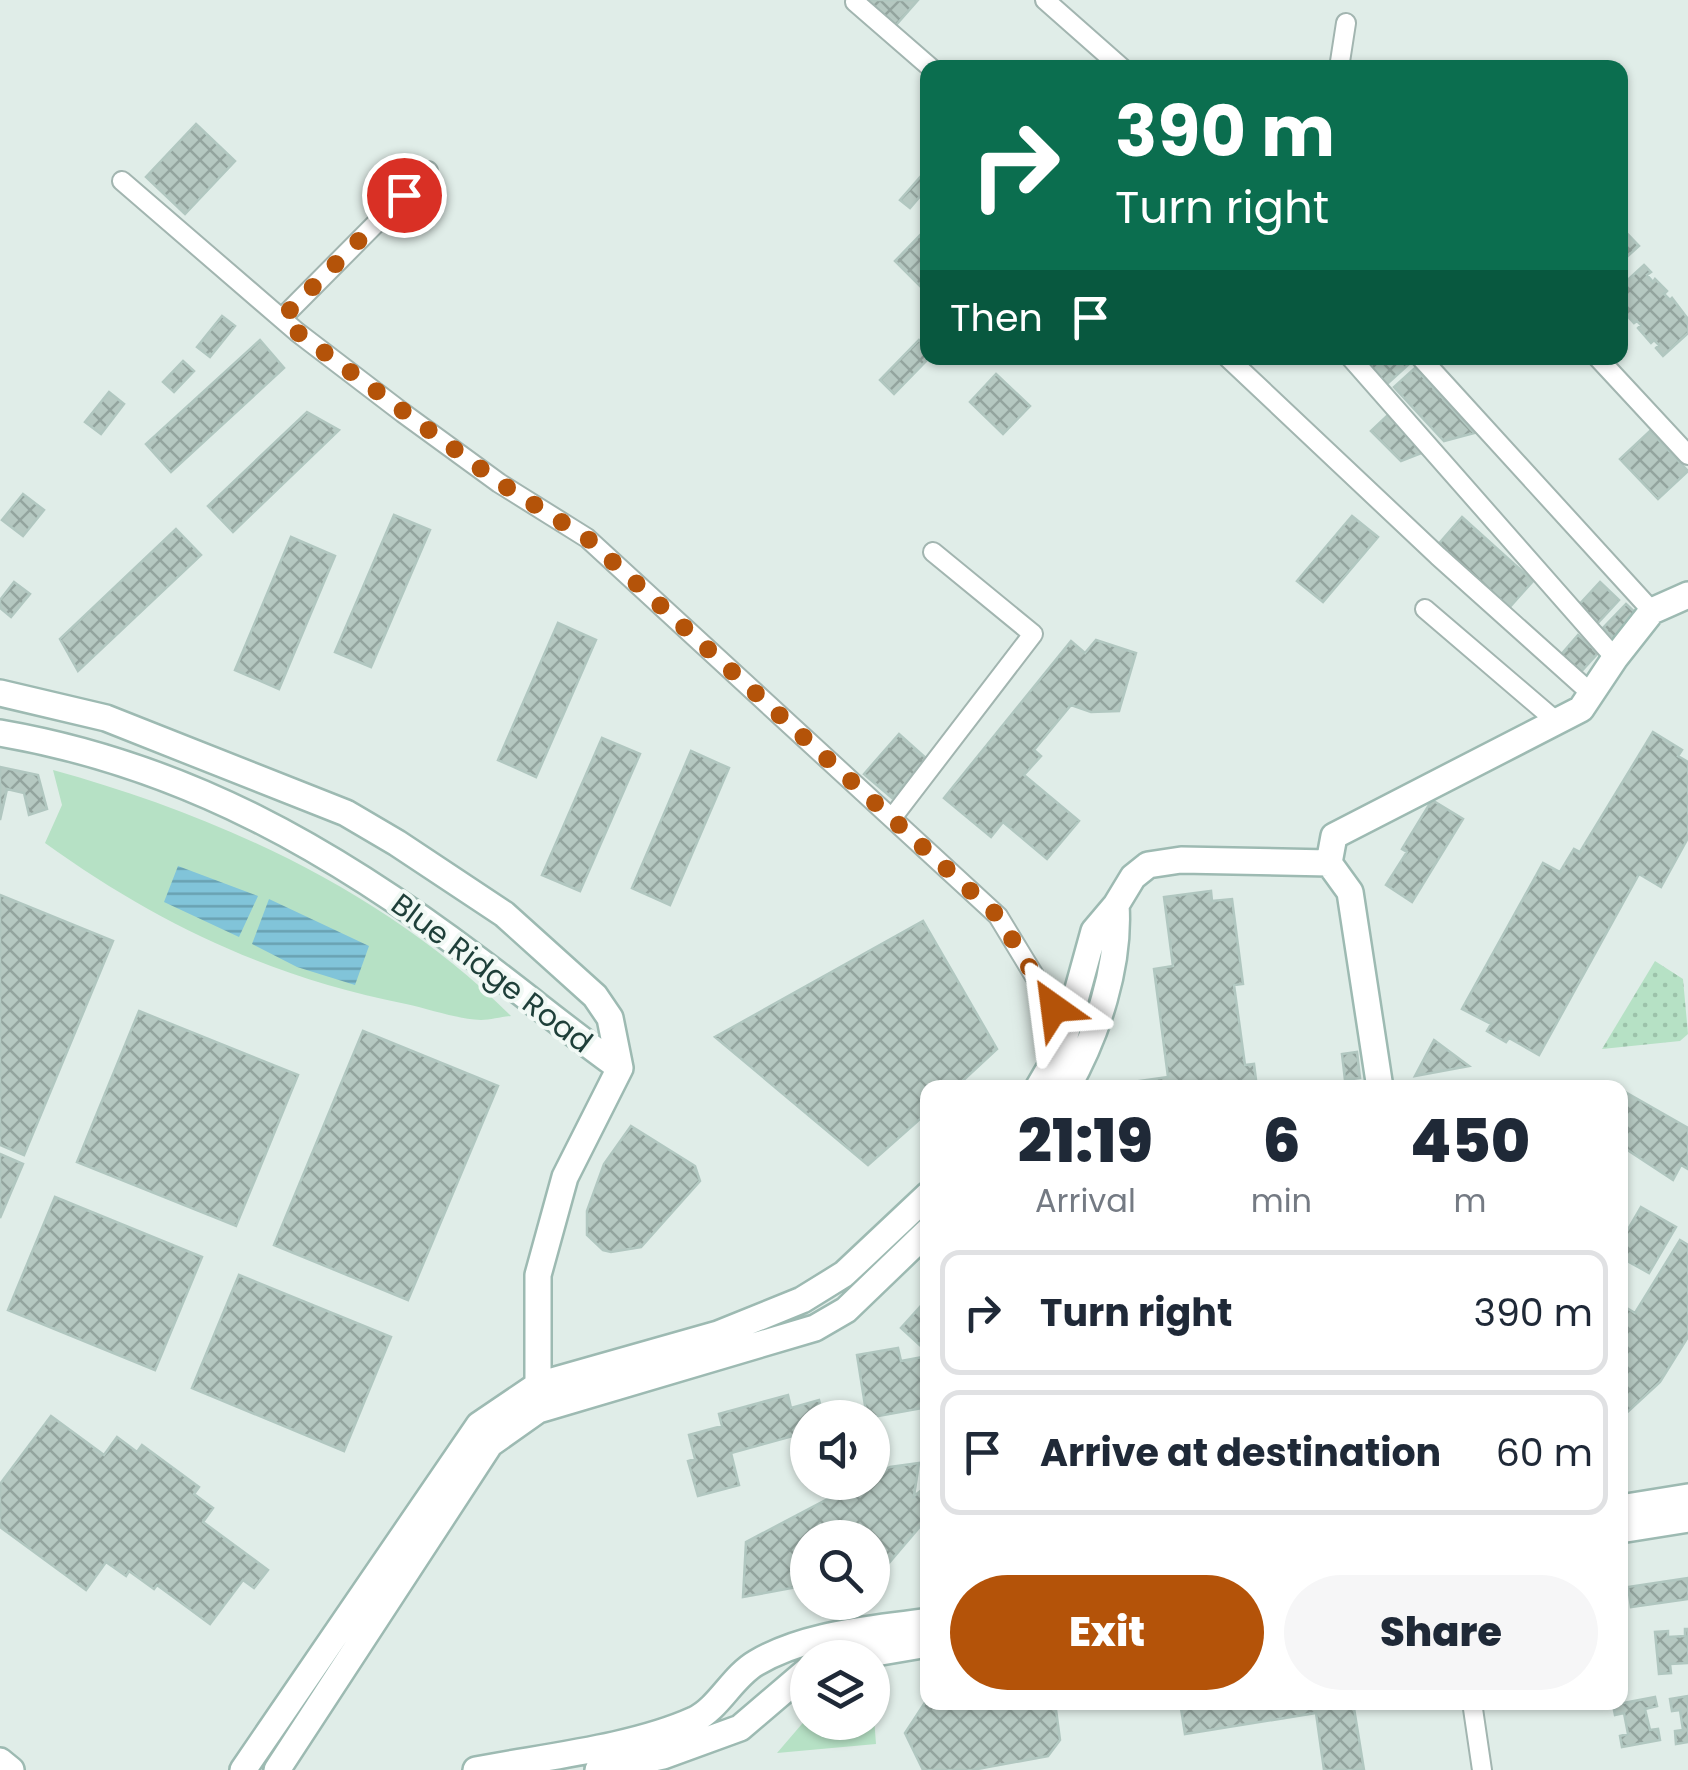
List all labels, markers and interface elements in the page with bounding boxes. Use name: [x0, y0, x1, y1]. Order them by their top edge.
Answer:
text: 390 m: [1115, 82, 1335, 181]
icon: right: [950, 100, 1080, 230]
pin: [362, 153, 447, 238]
icon: arrive: [377, 168, 432, 223]
text: Turn right: [1115, 176, 1329, 239]
icon: arrive: [1063, 290, 1118, 345]
text: Then: [950, 291, 1043, 344]
street label: Blue Ridge Road: [382, 883, 602, 1063]
position arrow: [1002, 956, 1106, 1060]
text: 21:19: [1018, 1099, 1153, 1183]
text: 6: [1262, 1099, 1300, 1183]
text: 450: [1410, 1099, 1530, 1183]
text: Arrival: [1035, 1178, 1136, 1223]
text: min: [1251, 1178, 1312, 1223]
text: m: [1454, 1178, 1487, 1223]
icon: right: [955, 1285, 1010, 1340]
text: Turn right: [1040, 1286, 1232, 1339]
text: 390 m: [1474, 1286, 1593, 1339]
map controls: [790, 1400, 890, 1740]
button: sound: [790, 1400, 890, 1500]
icon: arrive: [955, 1425, 1010, 1480]
text: Arrive at destination: [1040, 1426, 1441, 1479]
text: 60 m: [1496, 1426, 1593, 1479]
button: search: [790, 1520, 890, 1620]
button: Exit: [950, 1575, 1264, 1690]
button: Share: [1284, 1575, 1598, 1690]
button: layers: [790, 1640, 890, 1740]

